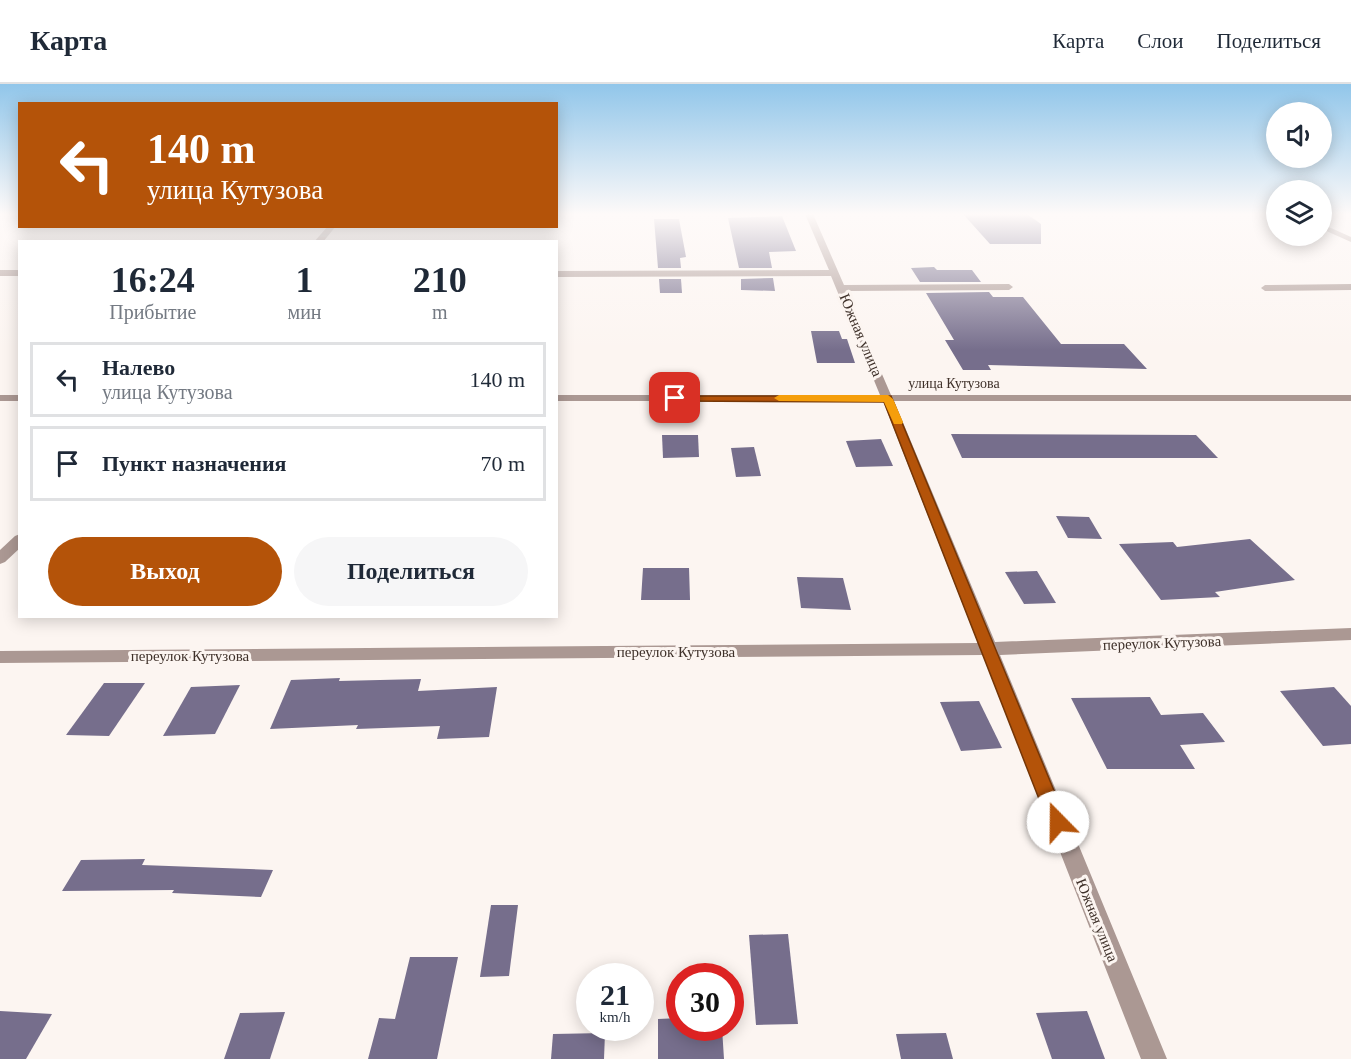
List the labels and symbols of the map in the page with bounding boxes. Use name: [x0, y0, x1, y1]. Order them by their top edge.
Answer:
street label: Южная улица: [836, 291, 886, 379]
pin: [649, 372, 700, 423]
street label: улица Кутузова: [908, 376, 1000, 391]
street label: переулок Кутузова: [1103, 633, 1222, 653]
street label: переулок Кутузова: [617, 644, 736, 660]
street label: переулок Кутузова: [131, 648, 250, 664]
position arrow: [1026, 790, 1090, 854]
street label: Южная улица: [1073, 876, 1121, 964]
speed limit sign: 30: [666, 963, 744, 1041]

